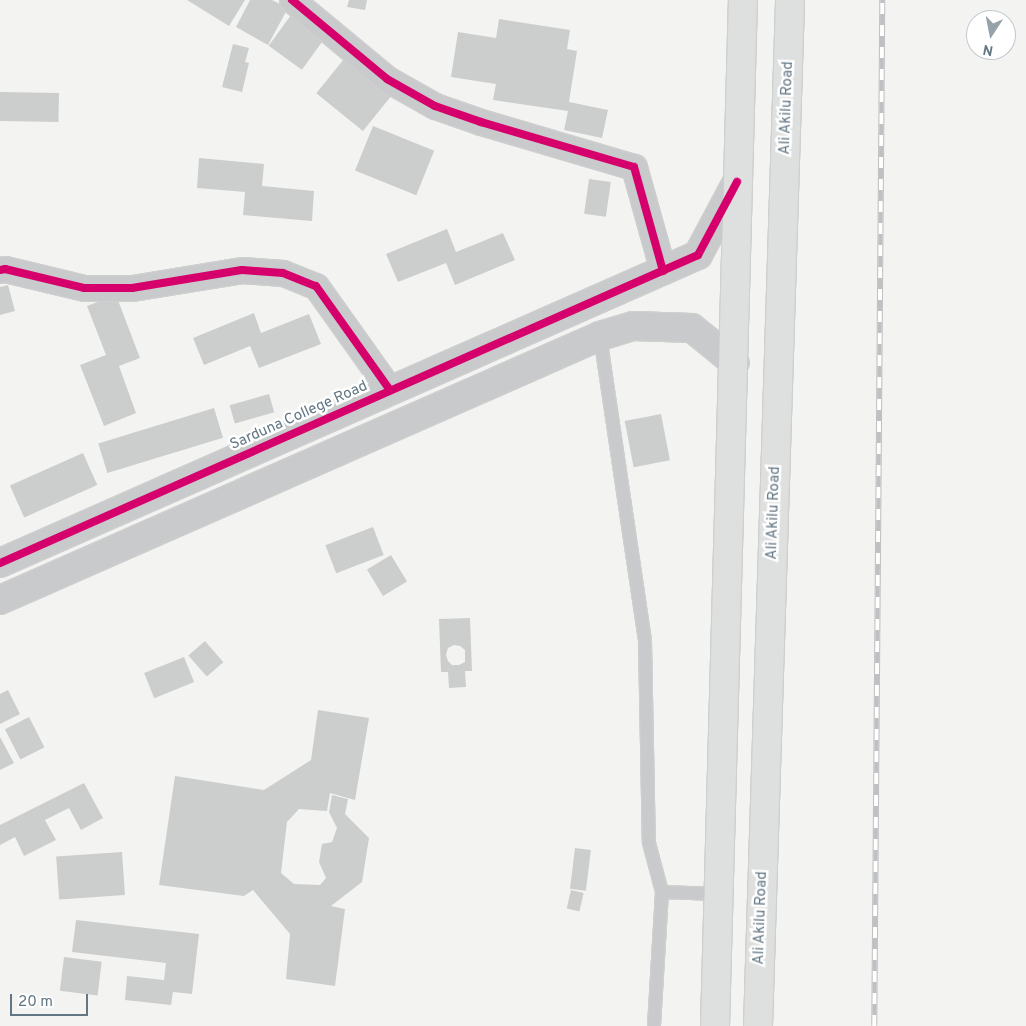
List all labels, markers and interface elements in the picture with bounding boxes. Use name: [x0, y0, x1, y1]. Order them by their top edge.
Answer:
north arrow: [966, 10, 1016, 60]
text: N: [982, 40, 995, 59]
street label: Ali Akilu Road: [776, 61, 798, 155]
street label: Sarduna College Road: [228, 378, 370, 454]
street label: Ali Akilu Road: [763, 466, 785, 560]
street label: Ali Akilu Road: [750, 871, 772, 965]
scale bar: [12, 984, 90, 1016]
text: 20 m: [18, 993, 53, 1012]

